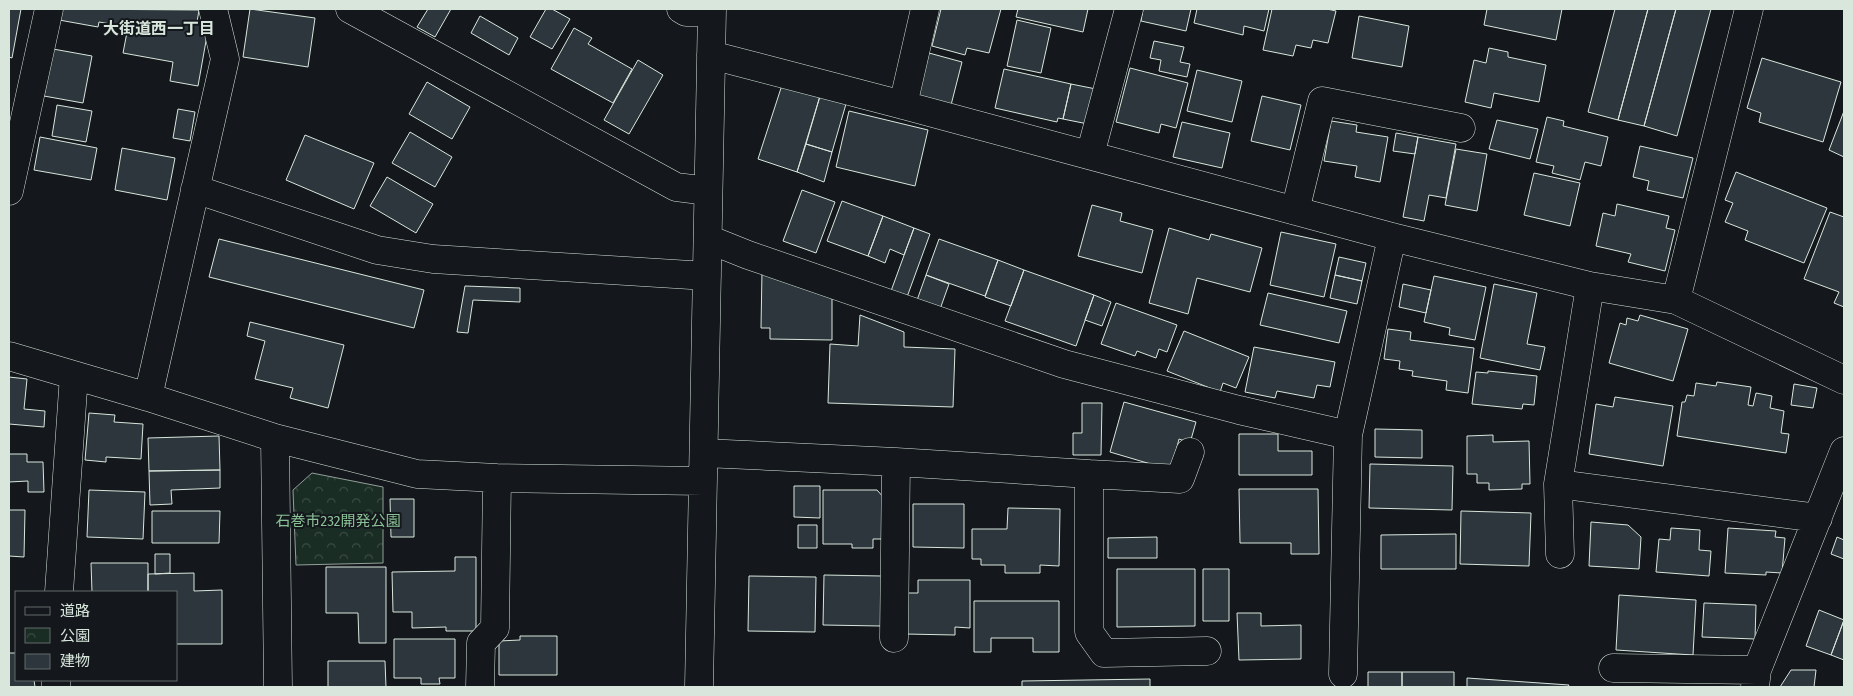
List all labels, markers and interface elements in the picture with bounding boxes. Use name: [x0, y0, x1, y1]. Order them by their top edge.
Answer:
district label: 大街道西一丁目: [103, 19, 215, 38]
park label: 石巻市232開発公園: [276, 512, 400, 530]
legend: [15, 591, 178, 681]
text: 道路: [60, 602, 90, 620]
text: 公園: [60, 627, 90, 645]
text: 建物: [60, 652, 90, 670]

